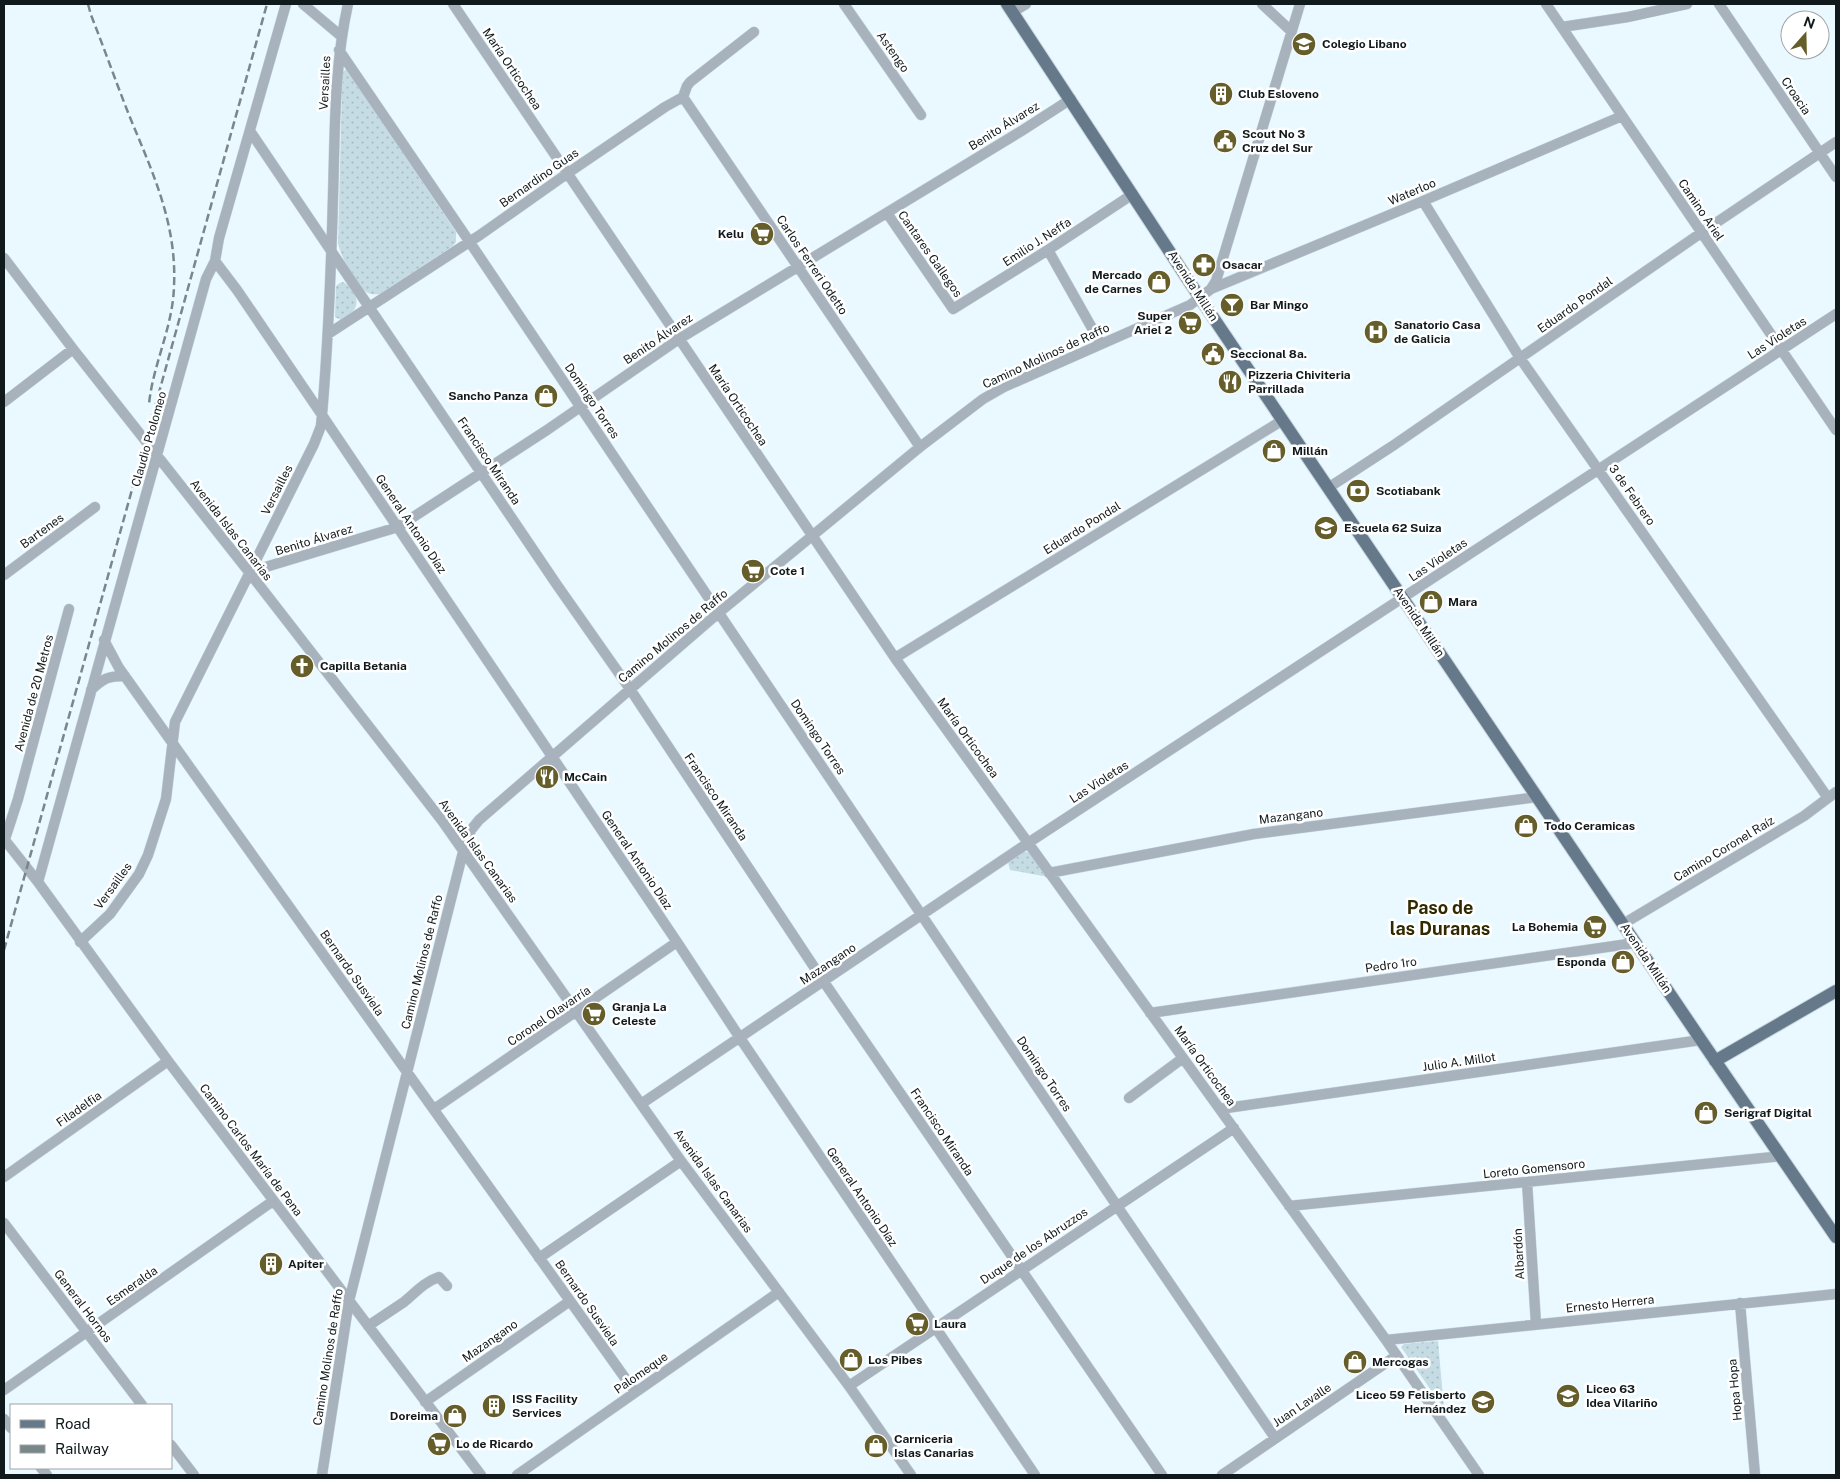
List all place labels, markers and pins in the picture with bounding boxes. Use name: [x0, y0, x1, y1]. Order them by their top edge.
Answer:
school or university icon: Colegio Libano: [1291, 31, 1317, 57]
place label: Colegio Libano: [1322, 37, 1407, 51]
building icon: Club Esloveno: [1208, 81, 1234, 107]
place label: Club Esloveno: [1238, 87, 1319, 101]
place label: Scout No 3 Cruz del Sur: [1242, 127, 1313, 155]
public building icon: Scout No 3 Cruz del Sur: [1212, 128, 1238, 154]
supermarket icon: Kelu: [749, 221, 775, 247]
place label: Kelu: [718, 227, 744, 241]
pharmacy icon: Osacar: [1191, 252, 1217, 278]
place label: Osacar: [1222, 258, 1262, 272]
place label: Mercado de Carnes: [1085, 268, 1142, 296]
shop icon: Mercado de Carnes: [1146, 269, 1172, 295]
bar icon: Bar Mingo: [1219, 292, 1245, 318]
place label: Bar Mingo: [1250, 298, 1308, 312]
place label: Super Ariel 2: [1134, 309, 1172, 337]
supermarket icon: Super Ariel 2: [1177, 310, 1203, 336]
place label: Sanatorio Casa de Galicia: [1394, 318, 1481, 346]
hospital icon: Sanatorio Casa de Galicia: [1363, 319, 1389, 345]
public building icon: Seccional 8a.: [1200, 341, 1226, 367]
place label: Seccional 8a.: [1230, 347, 1307, 361]
place label: Pizzeria Chiviteria Parrillada: [1248, 368, 1351, 396]
restaurant icon: Pizzeria Chiviteria Parrillada: [1217, 369, 1243, 395]
shop icon: Sancho Panza: [533, 383, 559, 409]
place label: Sancho Panza: [448, 389, 528, 403]
shop icon: Millán: [1261, 438, 1287, 464]
place label: Millán: [1292, 444, 1328, 458]
bank icon: Scotiabank: [1345, 478, 1371, 504]
place label: Scotiabank: [1376, 484, 1441, 498]
school or university icon: Escuela 62 Suiza: [1313, 515, 1339, 541]
place label: Escuela 62 Suiza: [1344, 521, 1442, 535]
supermarket icon: Cote 1: [740, 558, 766, 584]
place label: Cote 1: [770, 564, 805, 578]
shop icon: Mara: [1418, 589, 1444, 615]
place label: Mara: [1448, 595, 1478, 609]
church icon: Capilla Betania: [289, 653, 315, 679]
place label: Capilla Betania: [320, 659, 407, 673]
restaurant icon: McCain: [534, 764, 560, 790]
place label: McCain: [564, 770, 607, 784]
shop icon: Todo Ceramicas: [1513, 813, 1539, 839]
place label: Todo Ceramicas: [1544, 819, 1635, 833]
supermarket icon: La Bohemia: [1582, 914, 1608, 940]
place label: La Bohemia: [1512, 920, 1578, 934]
shop icon: Esponda: [1610, 949, 1636, 975]
place label: Esponda: [1557, 955, 1606, 969]
place label: Granja La Celeste: [612, 1000, 667, 1028]
supermarket icon: Granja La Celeste: [581, 1001, 607, 1027]
shop icon: Serigraf Digital: [1693, 1100, 1719, 1126]
place label: Serigraf Digital: [1724, 1106, 1812, 1120]
building icon: Apiter: [258, 1251, 284, 1277]
place label: Apiter: [288, 1257, 324, 1271]
supermarket icon: Laura: [904, 1311, 930, 1337]
place label: Laura: [934, 1317, 967, 1331]
shop icon: Los Pibes: [838, 1347, 864, 1373]
shop icon: Mercogas: [1342, 1349, 1368, 1375]
place label: Los Pibes: [868, 1353, 922, 1367]
place label: Mercogas: [1372, 1355, 1429, 1369]
place label: Liceo 63 Idea Vilariño: [1586, 1382, 1658, 1410]
school or university icon: Liceo 63 Idea Vilariño: [1555, 1383, 1581, 1409]
place label: Liceo 59 Felisberto Hernández: [1356, 1388, 1466, 1416]
school or university icon: Liceo 59 Felisberto Hernández: [1470, 1389, 1496, 1415]
place label: ISS Facility Services: [512, 1392, 578, 1420]
building icon: ISS Facility Services: [481, 1393, 507, 1419]
shop icon: Doreima: [442, 1403, 468, 1429]
place label: Doreima: [390, 1409, 438, 1423]
supermarket icon: Lo de Ricardo: [426, 1431, 452, 1457]
place label: Carniceria Islas Canarias: [894, 1432, 974, 1460]
shop icon: Carniceria Islas Canarias: [863, 1433, 889, 1459]
place label: Lo de Ricardo: [456, 1437, 533, 1451]

